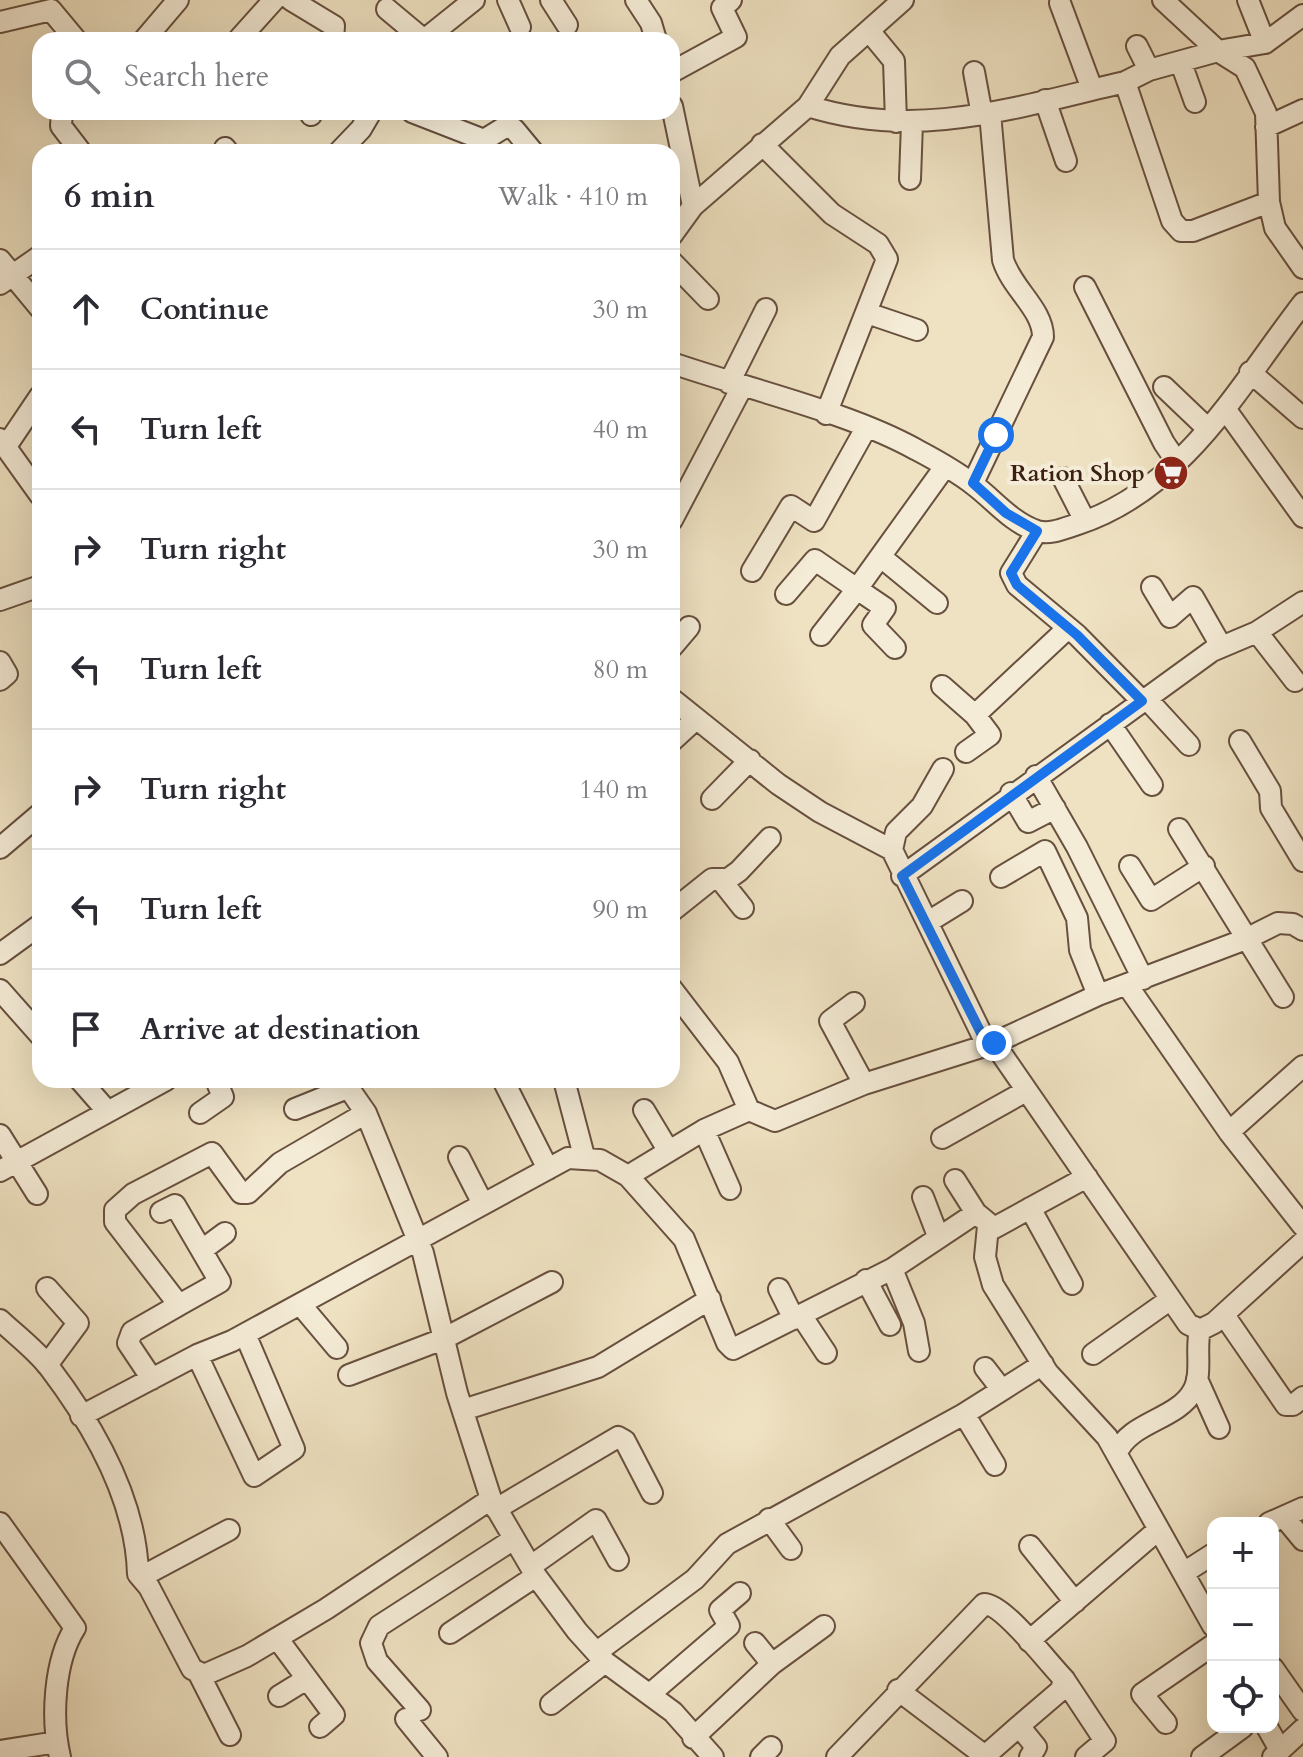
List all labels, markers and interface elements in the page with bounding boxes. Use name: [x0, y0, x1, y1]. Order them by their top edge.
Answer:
search box: [32, 32, 680, 120]
icon: search: [60, 54, 104, 98]
text: Search here: [124, 56, 269, 97]
text: 6 min: [64, 173, 155, 219]
text: Walk · 410 m: [498, 179, 648, 214]
icon: ahead: [64, 287, 108, 331]
text: Continue: [140, 289, 269, 330]
text: 30 m: [592, 292, 648, 327]
icon: left: [64, 407, 108, 451]
text: Turn left: [140, 409, 262, 450]
text: 40 m: [592, 412, 648, 447]
route start: [978, 417, 1014, 453]
supermarket icon: Ration Shop: [1152, 454, 1190, 492]
place label: Ration Shop: [1010, 457, 1145, 490]
icon: right: [64, 527, 108, 571]
text: Turn right: [140, 529, 286, 570]
text: 30 m: [592, 532, 648, 567]
icon: left: [64, 647, 108, 691]
text: Turn left: [140, 649, 262, 690]
text: 80 m: [592, 652, 648, 687]
icon: right: [64, 767, 108, 811]
text: Turn right: [140, 769, 286, 810]
text: 140 m: [579, 772, 648, 807]
icon: left: [64, 887, 108, 931]
text: Turn left: [140, 889, 262, 930]
text: 90 m: [592, 892, 648, 927]
icon: arrive: [64, 1007, 108, 1051]
text: Arrive at destination: [140, 1009, 420, 1050]
route end: [976, 1025, 1012, 1061]
map controls: [1207, 1517, 1279, 1733]
button: +: [1207, 1517, 1279, 1589]
button: −: [1207, 1589, 1279, 1661]
button: locate: [1207, 1661, 1279, 1733]

